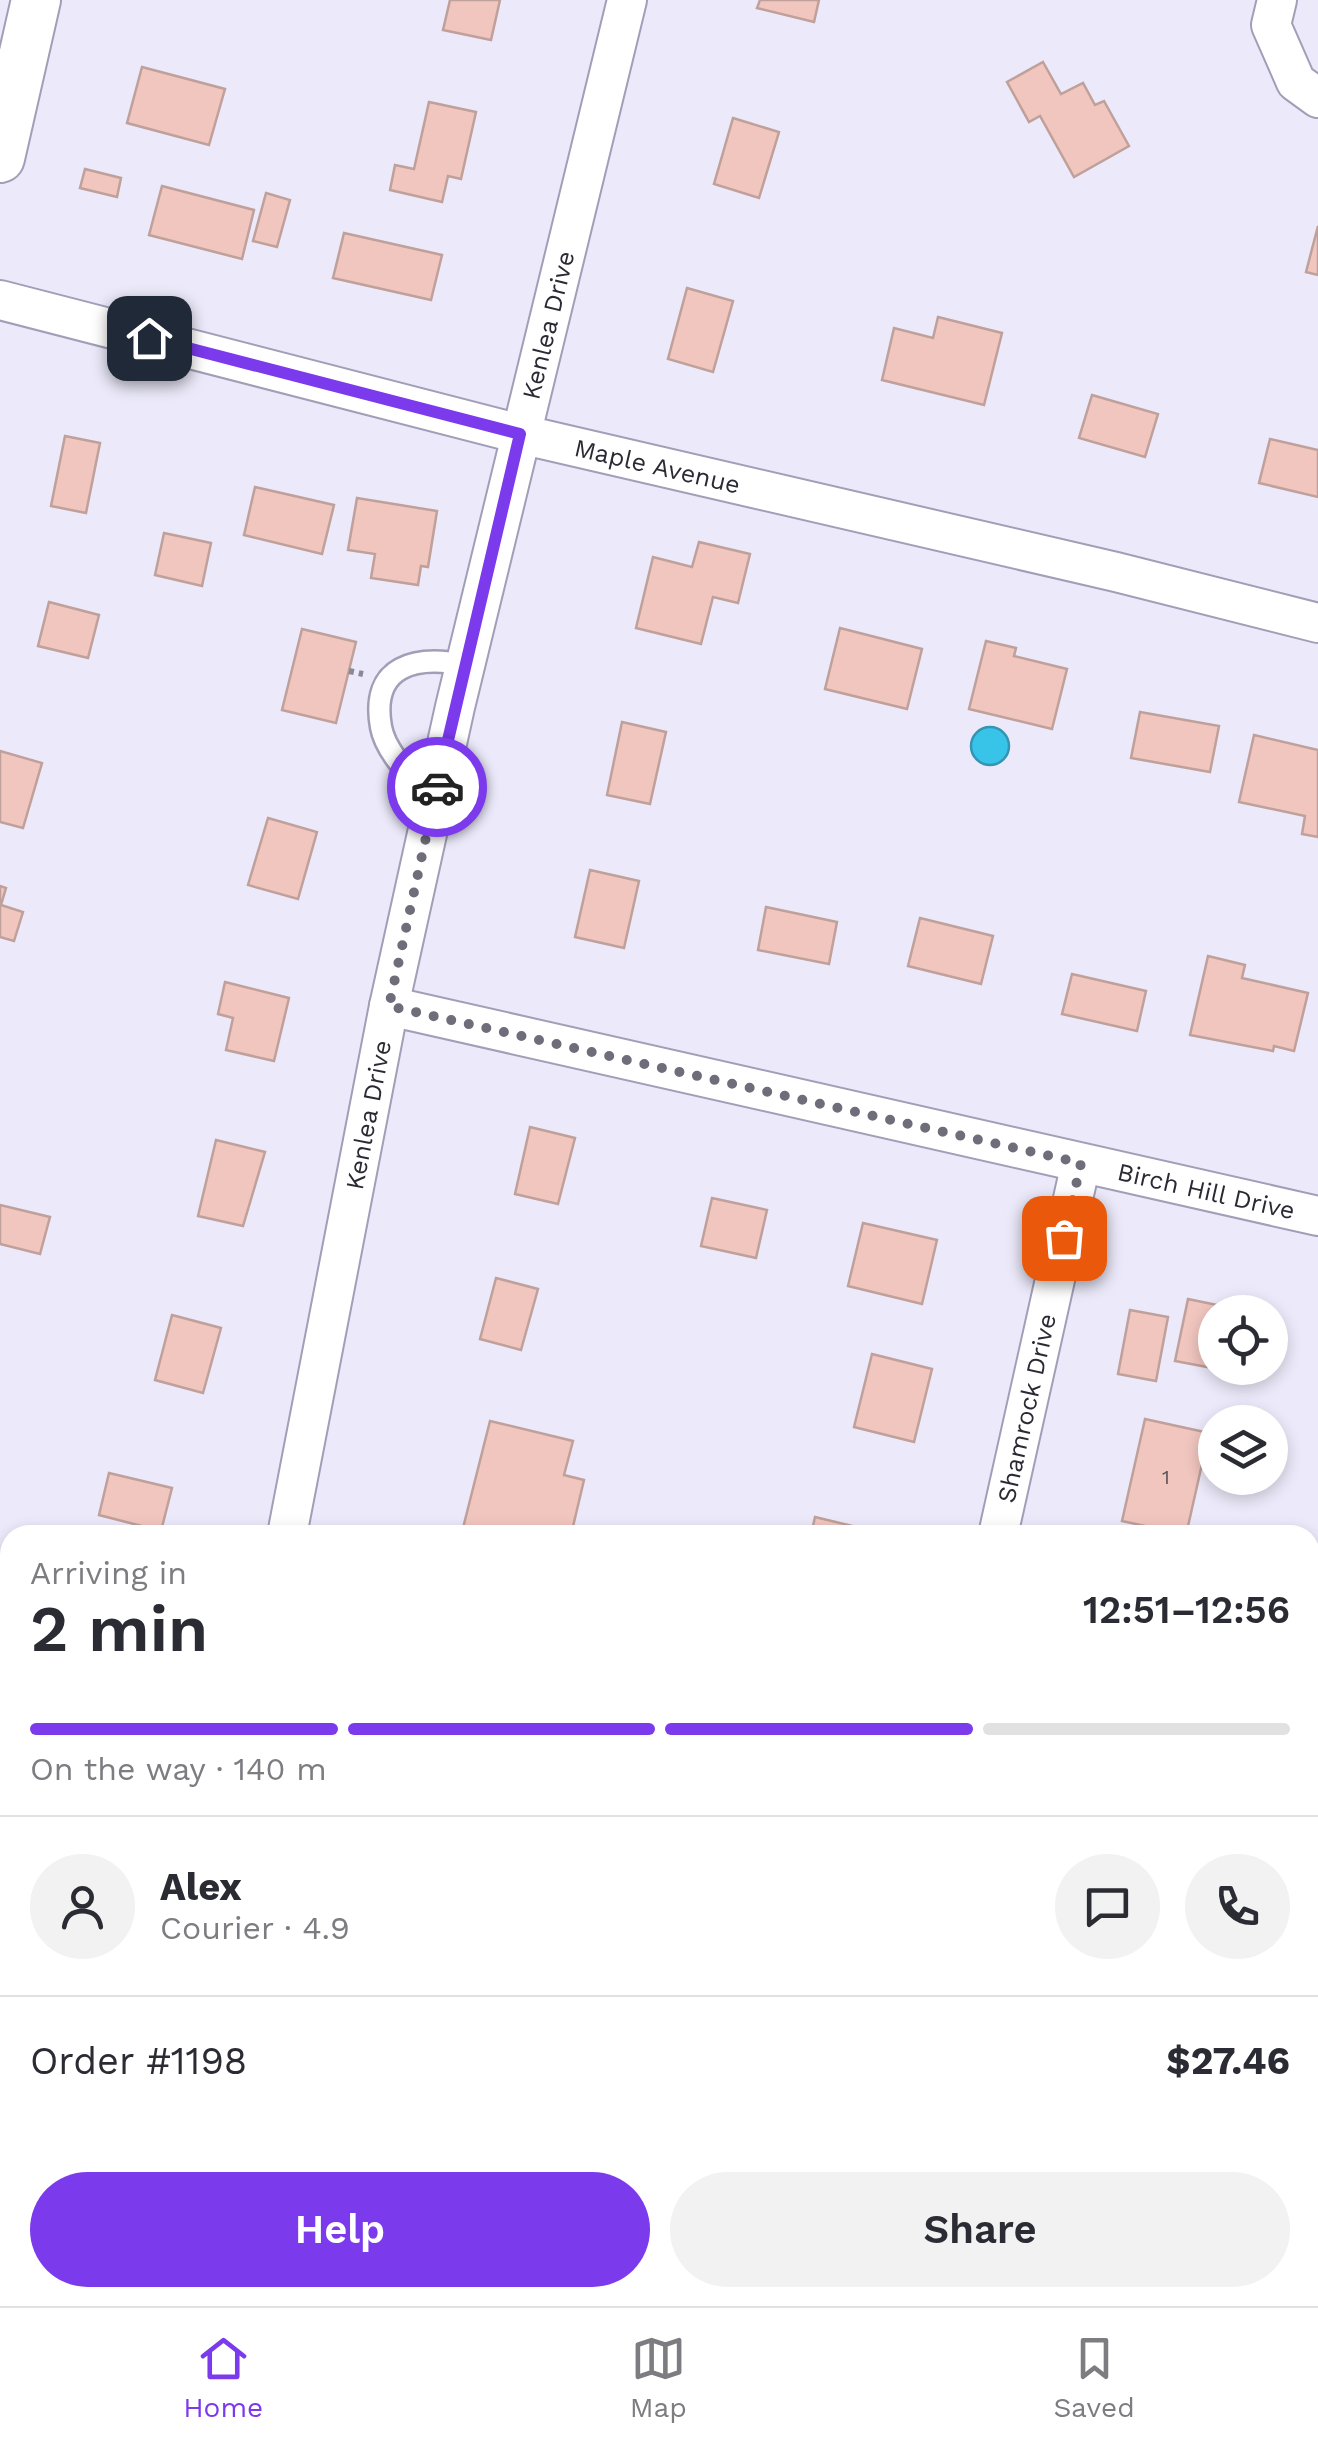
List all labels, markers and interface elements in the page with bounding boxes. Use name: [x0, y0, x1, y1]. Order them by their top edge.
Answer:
street label: Kenlea Drive: [516, 248, 580, 402]
pin: [107, 296, 192, 381]
icon: home: [122, 311, 177, 366]
street label: Maple Avenue: [572, 433, 743, 500]
courier: [387, 737, 487, 837]
icon: car: [410, 760, 465, 815]
street label: Kenlea Drive: [340, 1038, 397, 1192]
street label: Birch Hill Drive: [1115, 1157, 1298, 1225]
pin: [1022, 1196, 1107, 1281]
icon: bag: [1037, 1211, 1092, 1266]
map controls: [1198, 1295, 1288, 1495]
button: locate: [1198, 1295, 1288, 1385]
street label: Shamrock Drive: [992, 1311, 1062, 1505]
button: layers: [1198, 1405, 1288, 1495]
house number: 1: [1162, 1465, 1170, 1489]
text: Arriving in: [30, 1554, 187, 1592]
text: 12:51–12:56: [1083, 1588, 1290, 1632]
text: 2 min: [30, 1591, 208, 1667]
text: On the way · 140 m: [30, 1750, 327, 1788]
button: person: [30, 1854, 135, 1959]
button: chat: [1055, 1854, 1160, 1959]
button: phone: [1185, 1854, 1290, 1959]
text: Alex: [160, 1865, 242, 1909]
text: Courier · 4.9: [160, 1909, 350, 1947]
text: Order #1198: [30, 2039, 247, 2083]
text: $27.46: [1166, 2039, 1290, 2083]
button: Help: [30, 2172, 650, 2287]
button: Share: [670, 2172, 1290, 2287]
tab: Home: [183, 2331, 263, 2424]
tab: Map: [630, 2331, 687, 2424]
tab: Saved: [1053, 2331, 1135, 2424]

